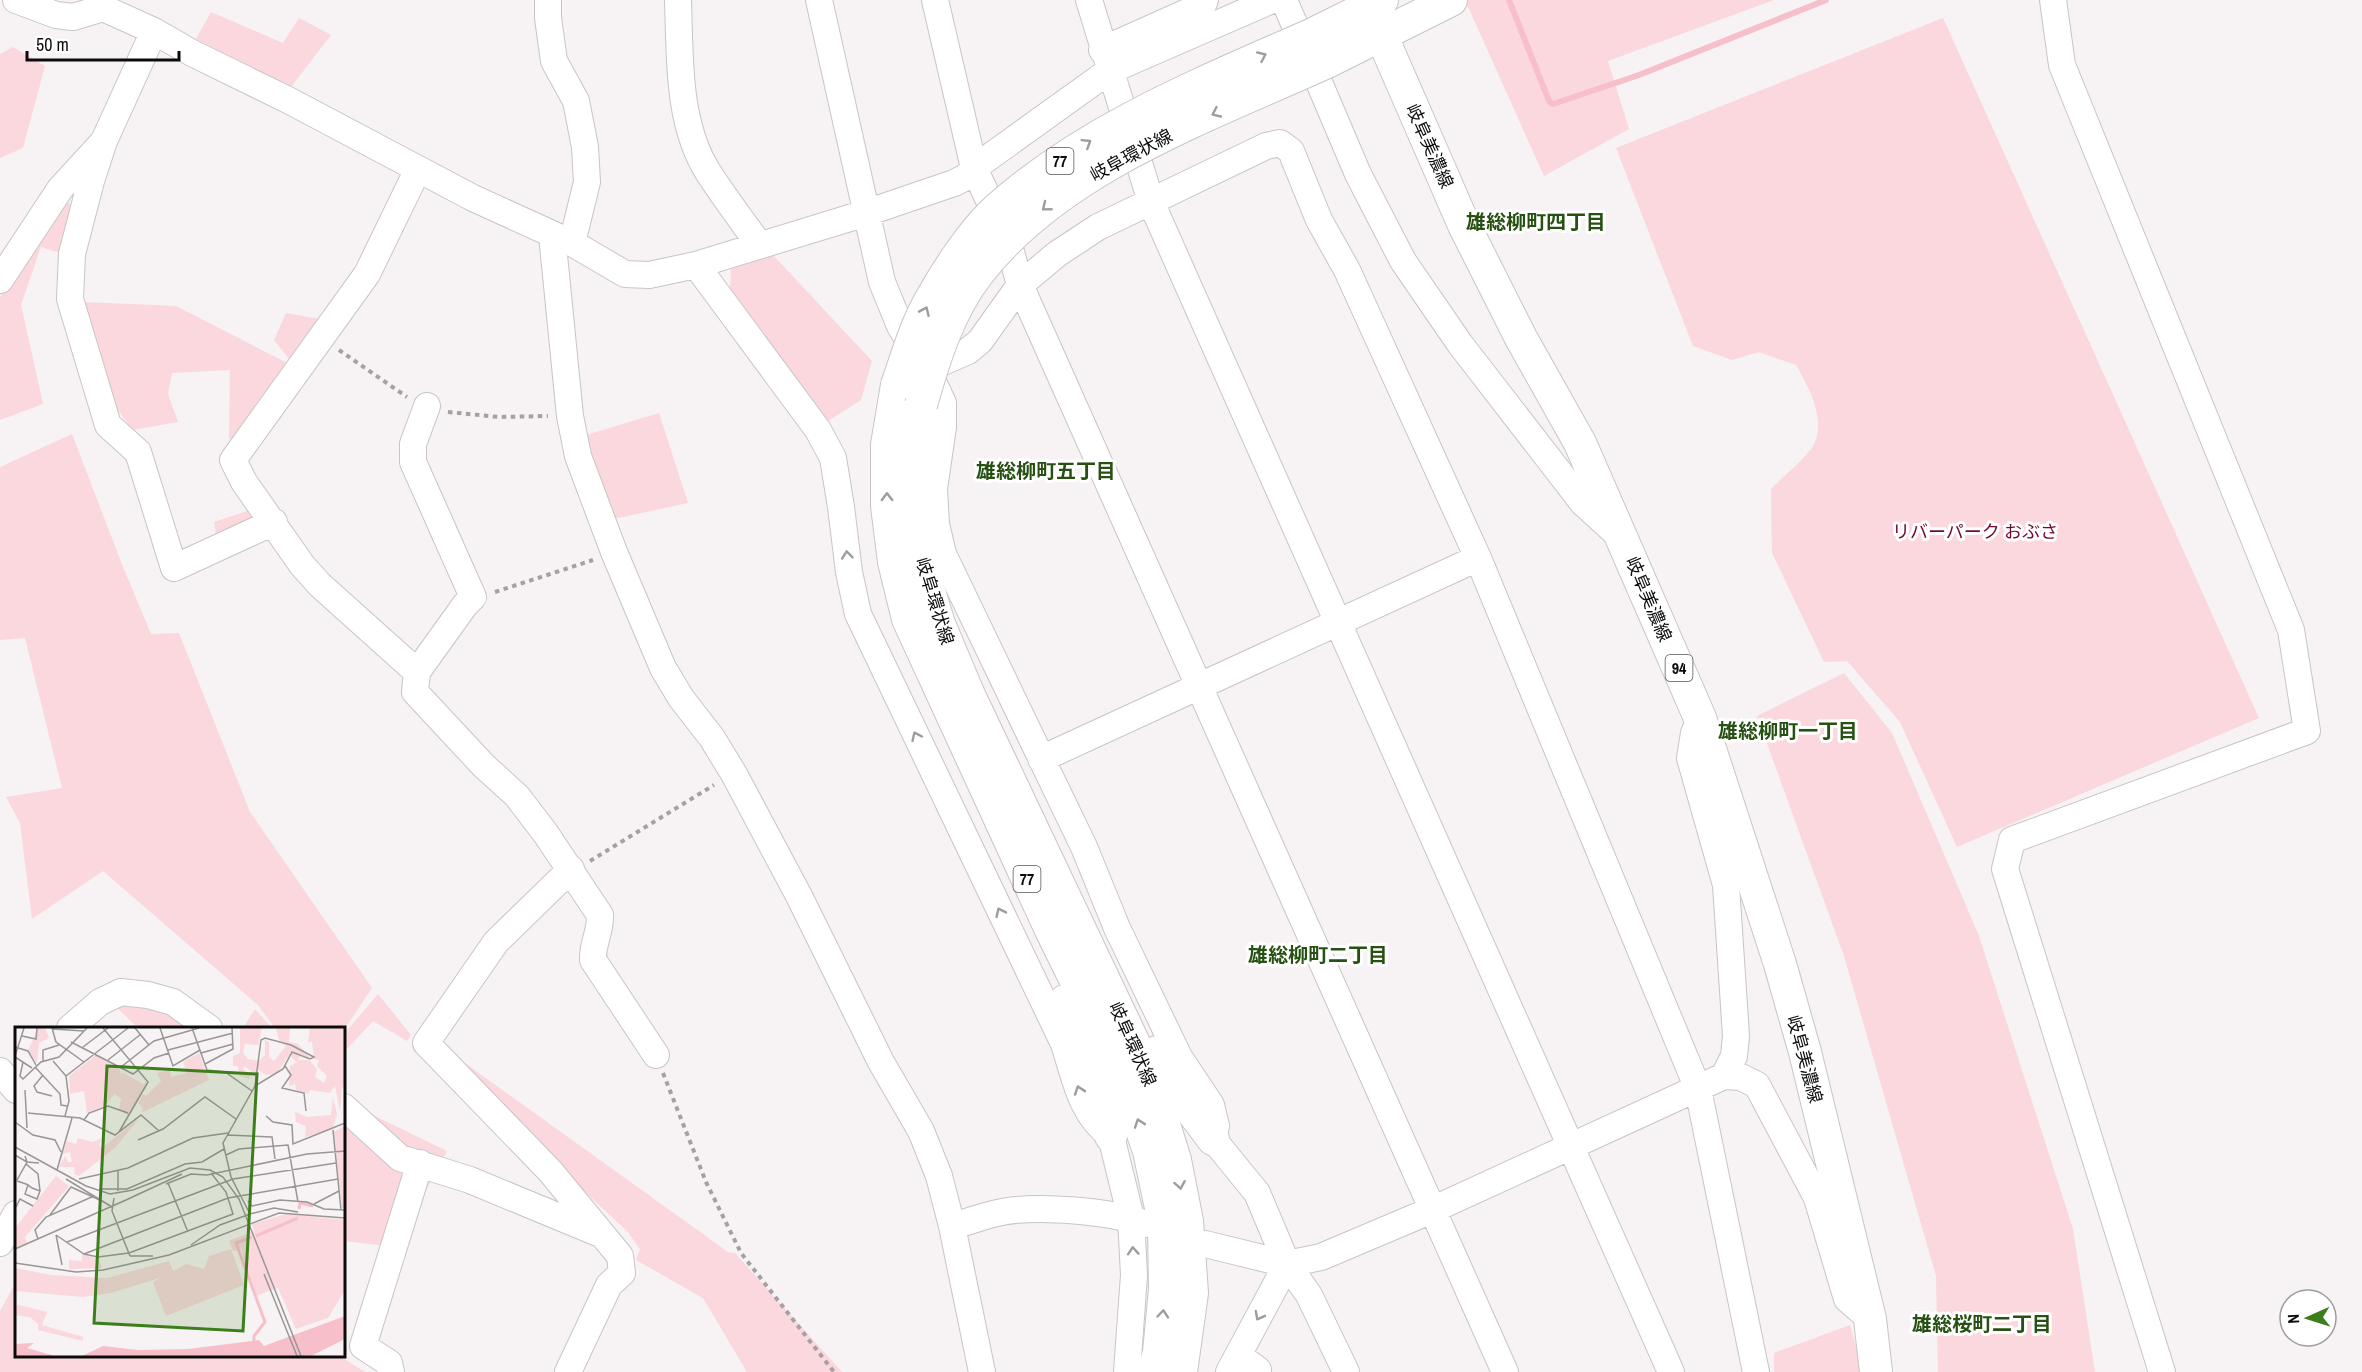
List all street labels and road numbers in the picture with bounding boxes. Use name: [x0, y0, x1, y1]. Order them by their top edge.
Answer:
street label: 岐阜美濃線: [1400, 100, 1460, 192]
street label: 岐阜環状線: [1085, 123, 1177, 187]
road number: 77: [1046, 148, 1074, 174]
street label: 岐阜美濃線: [1620, 553, 1678, 645]
street label: 岐阜環状線: [910, 554, 960, 648]
road number: 94: [1666, 655, 1692, 681]
road number: 77: [1014, 866, 1040, 892]
street label: 岐阜環状線: [1103, 998, 1163, 1090]
street label: 岐阜美濃線: [1781, 1012, 1829, 1106]

